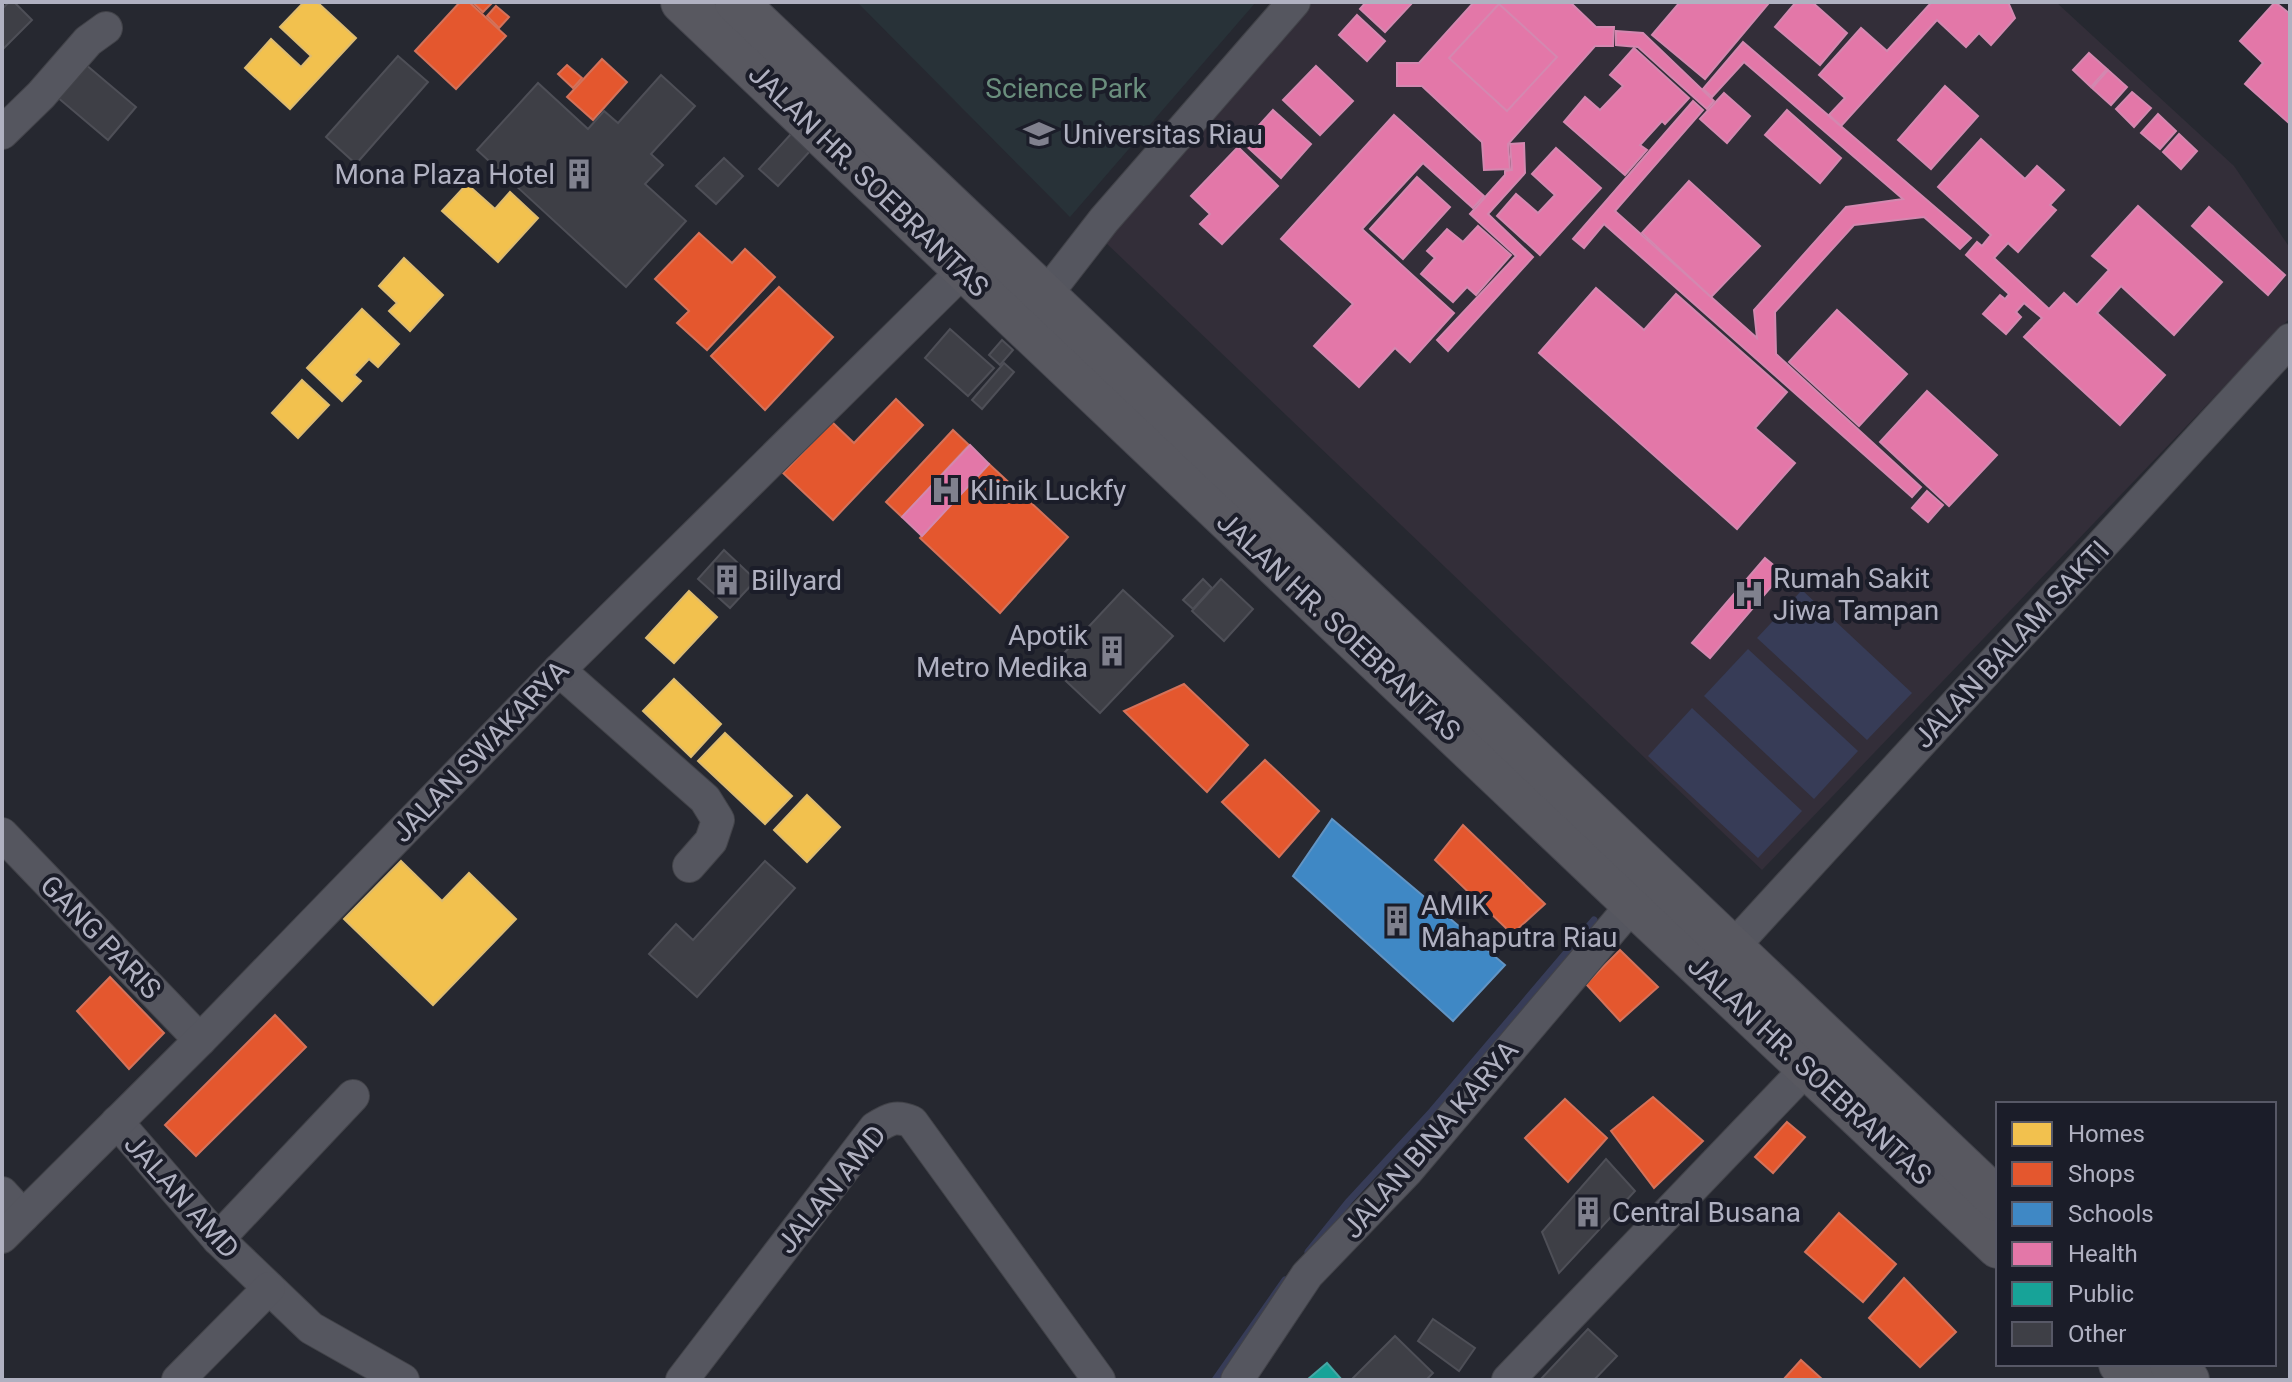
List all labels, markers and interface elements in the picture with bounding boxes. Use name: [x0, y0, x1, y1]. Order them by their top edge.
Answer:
street label: JALAN HR. SOEBRANTAS: [742, 57, 995, 303]
park label: Science Park: [985, 72, 1147, 105]
school or university icon: Universitas Riau: [1022, 117, 1056, 151]
place label: Universitas Riau: [1063, 118, 1263, 151]
building icon: Mona Plaza Hotel: [562, 157, 596, 191]
place label: Mona Plaza Hotel: [334, 158, 555, 191]
hospital icon: Klinik Luckfy: [929, 473, 963, 507]
place label: Klinik Luckfy: [970, 474, 1126, 507]
street label: JALAN HR. SOEBRANTAS: [1210, 505, 1467, 748]
street label: JALAN BALAM SAKTI: [1907, 534, 2116, 755]
place label: Rumah Sakit Jiwa Tampan: [1773, 562, 1939, 627]
building icon: Billyard: [710, 563, 744, 597]
place label: Billyard: [751, 564, 842, 597]
hospital icon: Rumah Sakit Jiwa Tampan: [1732, 577, 1766, 611]
place label: Apotik Metro Medika: [916, 619, 1089, 684]
building icon: Apotik Metro Medika: [1095, 634, 1129, 668]
street label: JALAN SWAKARYA: [385, 654, 575, 849]
street label: GANG PARIS: [34, 869, 168, 1006]
place label: AMIK Mahaputra Riau: [1421, 889, 1618, 954]
building icon: AMIK Mahaputra Riau: [1380, 904, 1414, 938]
street label: JALAN HR. SOEBRANTAS: [1681, 949, 1938, 1192]
street label: JALAN BINA KARYA: [1336, 1034, 1525, 1245]
legend: [1996, 1102, 2276, 1366]
street label: JALAN AMD: [770, 1119, 893, 1260]
text: Homes: [2068, 1120, 2145, 1148]
street label: JALAN AMD: [117, 1128, 246, 1265]
text: Shops: [2068, 1160, 2135, 1188]
building icon: Central Busana: [1571, 1195, 1605, 1229]
place label: Central Busana: [1612, 1196, 1801, 1229]
text: Schools: [2068, 1200, 2154, 1228]
text: Health: [2068, 1240, 2138, 1268]
text: Public: [2068, 1280, 2134, 1308]
text: Other: [2068, 1320, 2126, 1348]

